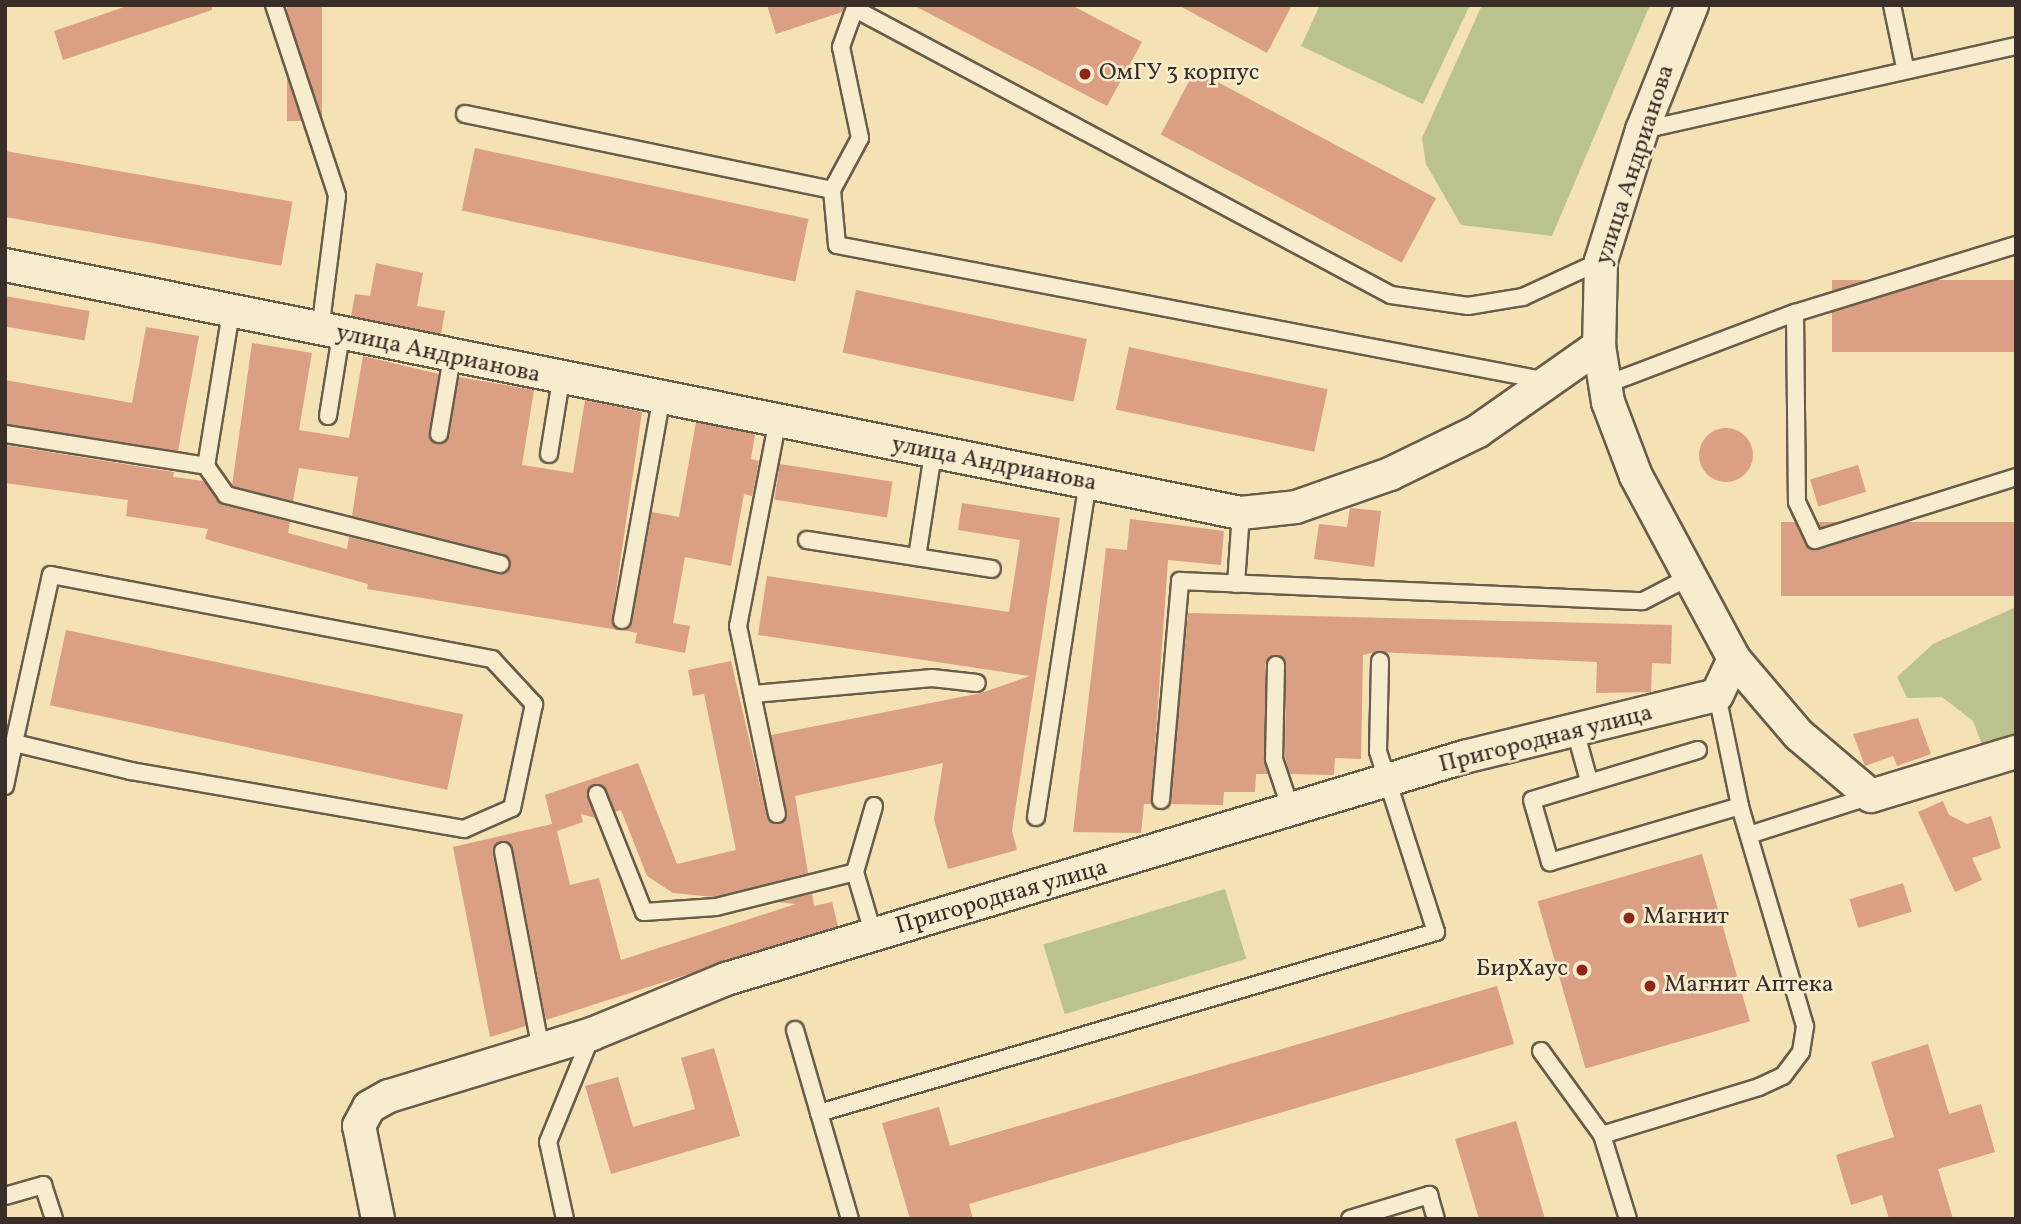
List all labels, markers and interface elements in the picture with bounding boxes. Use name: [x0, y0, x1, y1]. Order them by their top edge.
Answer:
place label: ОмГУ 3 корпус: [1099, 60, 1260, 88]
street label: улица Андрианова: [1590, 61, 1682, 269]
marker: ОмГУ 3 корпус: [1077, 66, 1093, 82]
street label: улица Андрианова: [333, 319, 543, 391]
street label: улица Андрианова: [889, 431, 1099, 499]
street label: Пригородная улица: [1436, 699, 1656, 781]
street label: Пригородная улица: [892, 854, 1112, 942]
place label: Магнит: [1643, 904, 1729, 932]
marker: Магнит: [1621, 910, 1637, 926]
place label: БирХаус: [1476, 956, 1568, 984]
marker: БирХаус: [1574, 962, 1590, 978]
place label: Магнит Аптека: [1664, 972, 1834, 1000]
marker: Магнит Аптека: [1642, 978, 1658, 994]

